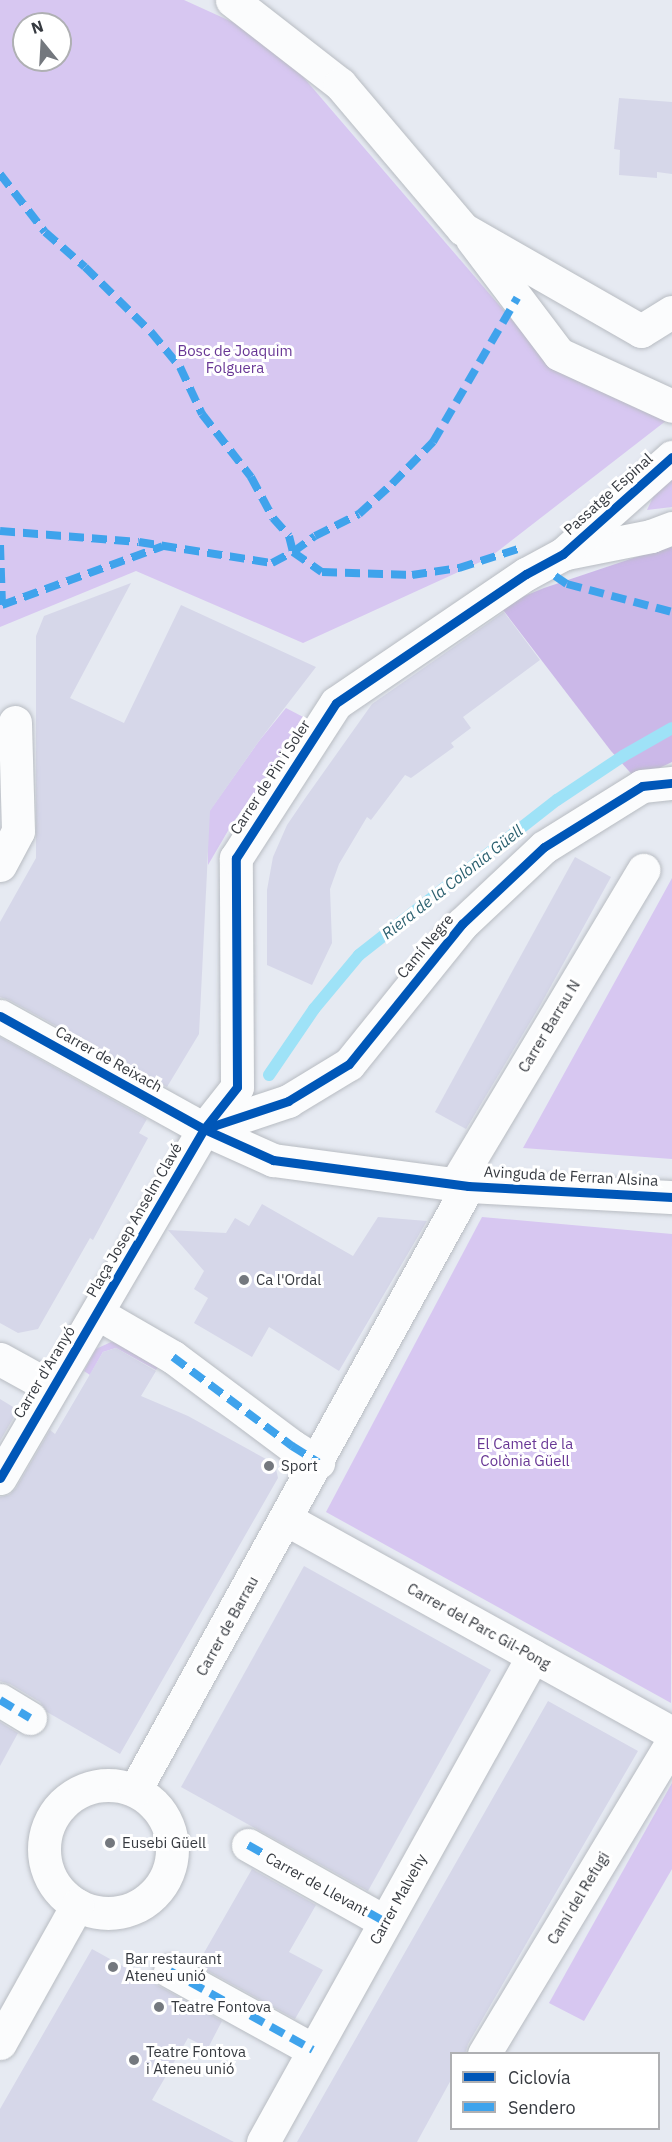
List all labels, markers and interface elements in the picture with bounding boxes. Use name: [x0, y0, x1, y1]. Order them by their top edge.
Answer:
north arrow: [12, 12, 72, 72]
text: N: [28, 15, 46, 38]
park label: Bosc de Joaquim Folguera: [177, 341, 293, 376]
street label: Passatge Espinal: [560, 449, 656, 539]
street label: Carrer de Pin i Soler: [226, 716, 314, 838]
water label: Riera de la Colònia Güell: [378, 821, 526, 943]
street label: Camí Negre: [393, 910, 457, 982]
street label: Carrer Barrau N: [514, 976, 584, 1076]
street label: Carrer de Reixach: [53, 1022, 165, 1096]
street label: Plaça Josep Anselm Clavé: [82, 1140, 186, 1300]
street label: Avinguda de Ferran Alsina: [483, 1162, 659, 1190]
place label: Ca l'Ordal: [256, 1271, 321, 1289]
marker: Ca l'Ordal: [237, 1273, 251, 1287]
street label: Carrer d'Aranyó: [9, 1323, 79, 1421]
park label: El Camet de la Colònia Güell: [477, 1434, 573, 1469]
place label: Sport: [281, 1457, 318, 1475]
marker: Sport: [262, 1459, 276, 1473]
street label: Carrer de Barrau: [192, 1573, 262, 1679]
street label: Carrer del Parc Gil-Pong: [404, 1579, 554, 1673]
place label: Eusebi Güell: [122, 1834, 206, 1852]
marker: Eusebi Güell: [103, 1836, 117, 1850]
street label: Carrer de Llevant: [262, 1848, 372, 1920]
street label: Camí del Refugi: [543, 1848, 613, 1948]
street label: Carrer Malvehy: [366, 1850, 430, 1948]
place label: Bar restaurant Ateneu unió: [125, 1949, 222, 1984]
marker: Bar restaurant Ateneu unió: [106, 1960, 120, 1974]
place label: Teatre Fontova: [171, 1998, 271, 2016]
marker: Teatre Fontova: [152, 2000, 166, 2014]
place label: Teatre Fontova i Ateneu unió: [146, 2042, 246, 2077]
legend: [450, 2052, 660, 2130]
marker: Teatre Fontova i Ateneu unió: [127, 2053, 141, 2067]
text: Ciclovía: [508, 2066, 571, 2089]
text: Sendero: [508, 2096, 575, 2119]

